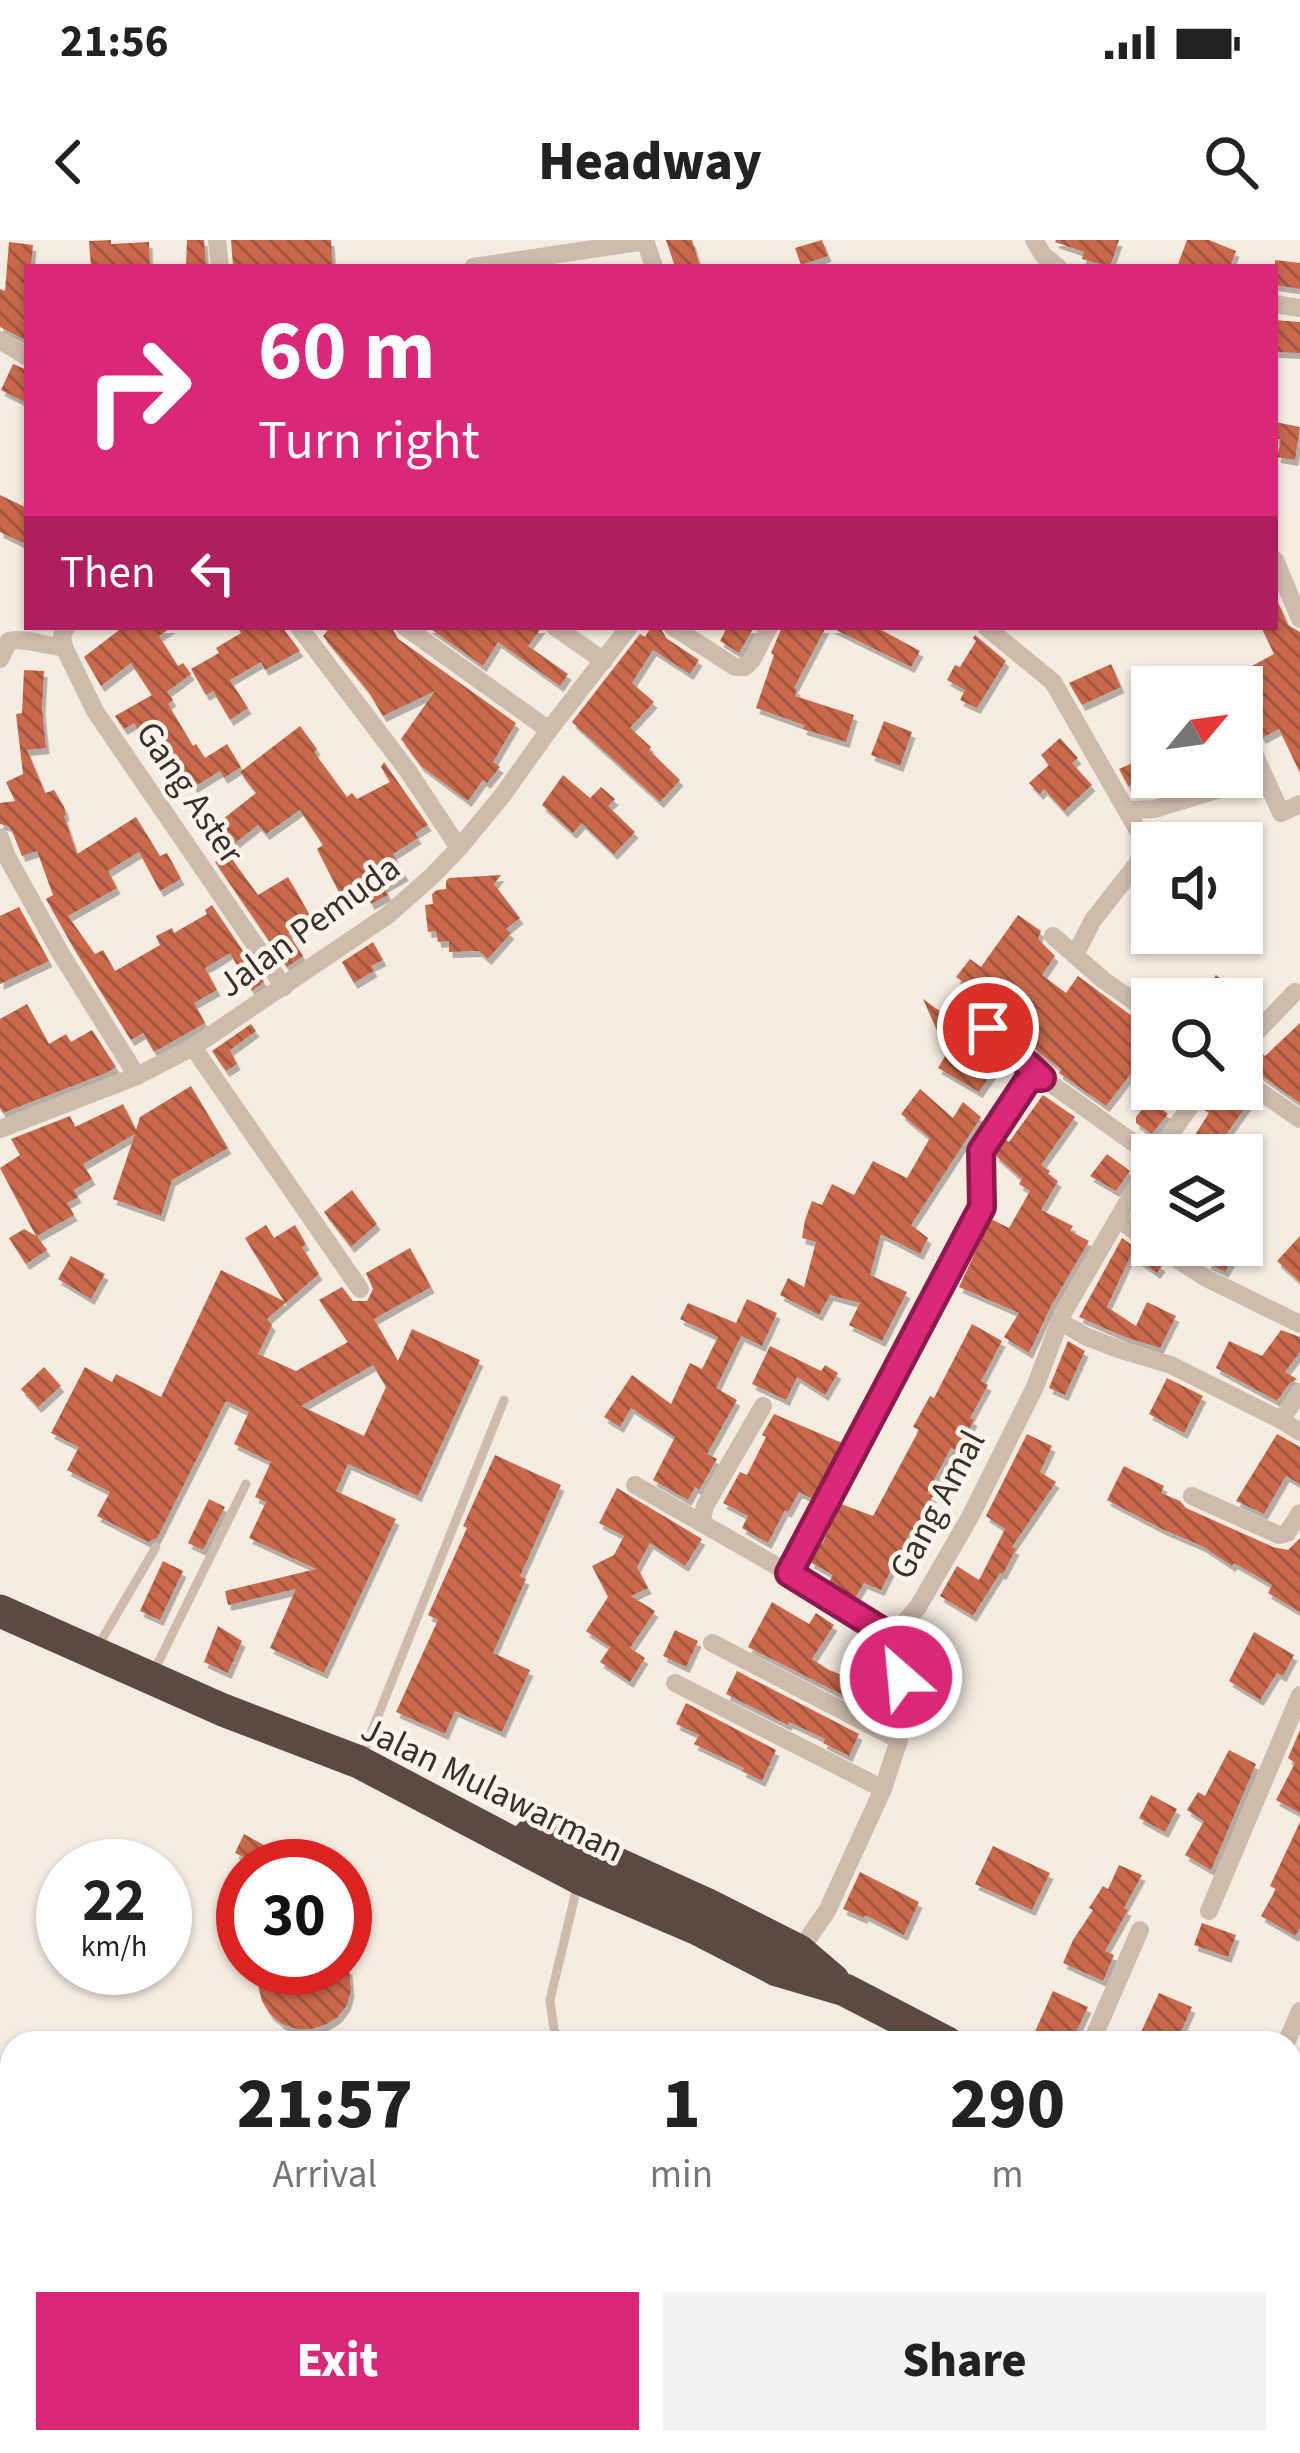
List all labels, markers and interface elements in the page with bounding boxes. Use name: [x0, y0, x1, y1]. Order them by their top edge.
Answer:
text: 21:56: [60, 10, 169, 74]
text: Headway: [538, 124, 762, 201]
icon: back: [36, 129, 102, 195]
icon: search: [1198, 129, 1264, 195]
text: 60 m: [258, 292, 436, 412]
icon: right: [60, 312, 216, 468]
text: Turn right: [258, 403, 480, 480]
icon: left: [180, 540, 246, 606]
text: Then: [60, 541, 156, 605]
north arrow: [1131, 666, 1263, 798]
map controls: [1131, 666, 1263, 1266]
street label: Gang Aster: [123, 711, 257, 875]
button: sound: [1131, 822, 1263, 954]
street label: Jalan Pemuda: [207, 843, 411, 1010]
pin: [937, 977, 1039, 1079]
button: search: [1131, 978, 1263, 1110]
icon: arrive: [955, 995, 1021, 1061]
button: layers: [1131, 1134, 1263, 1266]
street label: Gang Amal: [877, 1421, 998, 1588]
position arrow: [838, 1614, 964, 1740]
street label: Jalan Mulawarman: [352, 1704, 632, 1875]
speed limit sign: 30: [216, 1839, 372, 1995]
text: 22: [82, 1859, 146, 1944]
text: km/h: [81, 1925, 147, 1968]
text: 21:57: [237, 2053, 413, 2156]
text: 1: [662, 2053, 701, 2156]
text: 290: [950, 2053, 1065, 2156]
text: Arrival: [272, 2147, 377, 2203]
text: min: [650, 2147, 713, 2203]
text: m: [991, 2147, 1024, 2203]
button: Exit: [36, 2292, 639, 2430]
button: Share: [663, 2292, 1266, 2430]

